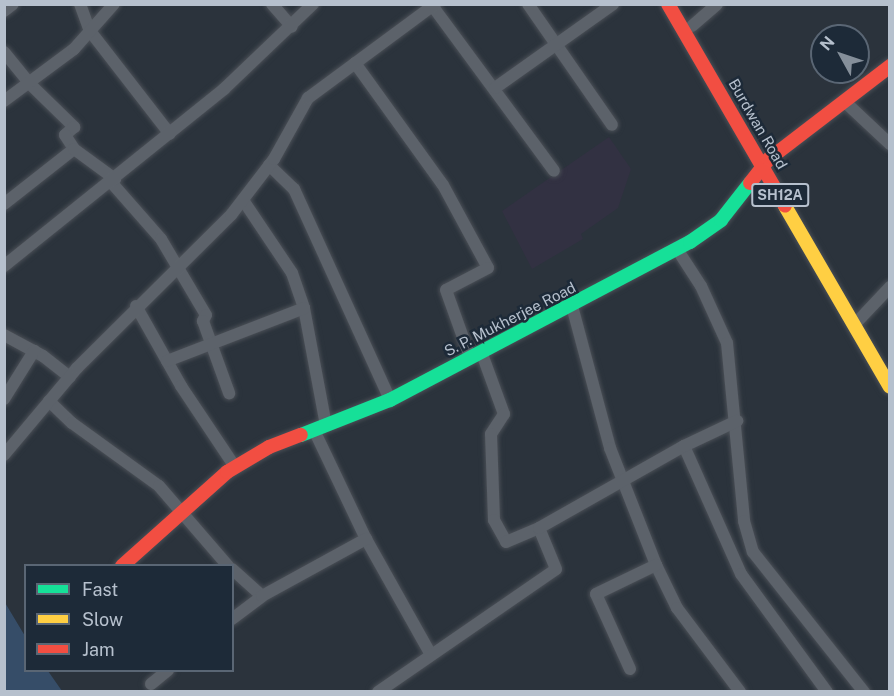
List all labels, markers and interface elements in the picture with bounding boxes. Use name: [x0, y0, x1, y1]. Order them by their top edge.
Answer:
north arrow: [810, 24, 870, 84]
text: N: [816, 32, 839, 54]
street label: Burdwan Road: [725, 76, 791, 172]
road number: SH12A: [750, 184, 810, 206]
street label: S. P. Mukherjee Road: [441, 278, 579, 360]
legend: [24, 564, 234, 672]
text: Fast: [82, 579, 118, 600]
text: Slow: [82, 609, 123, 630]
text: Jam: [82, 639, 115, 660]

